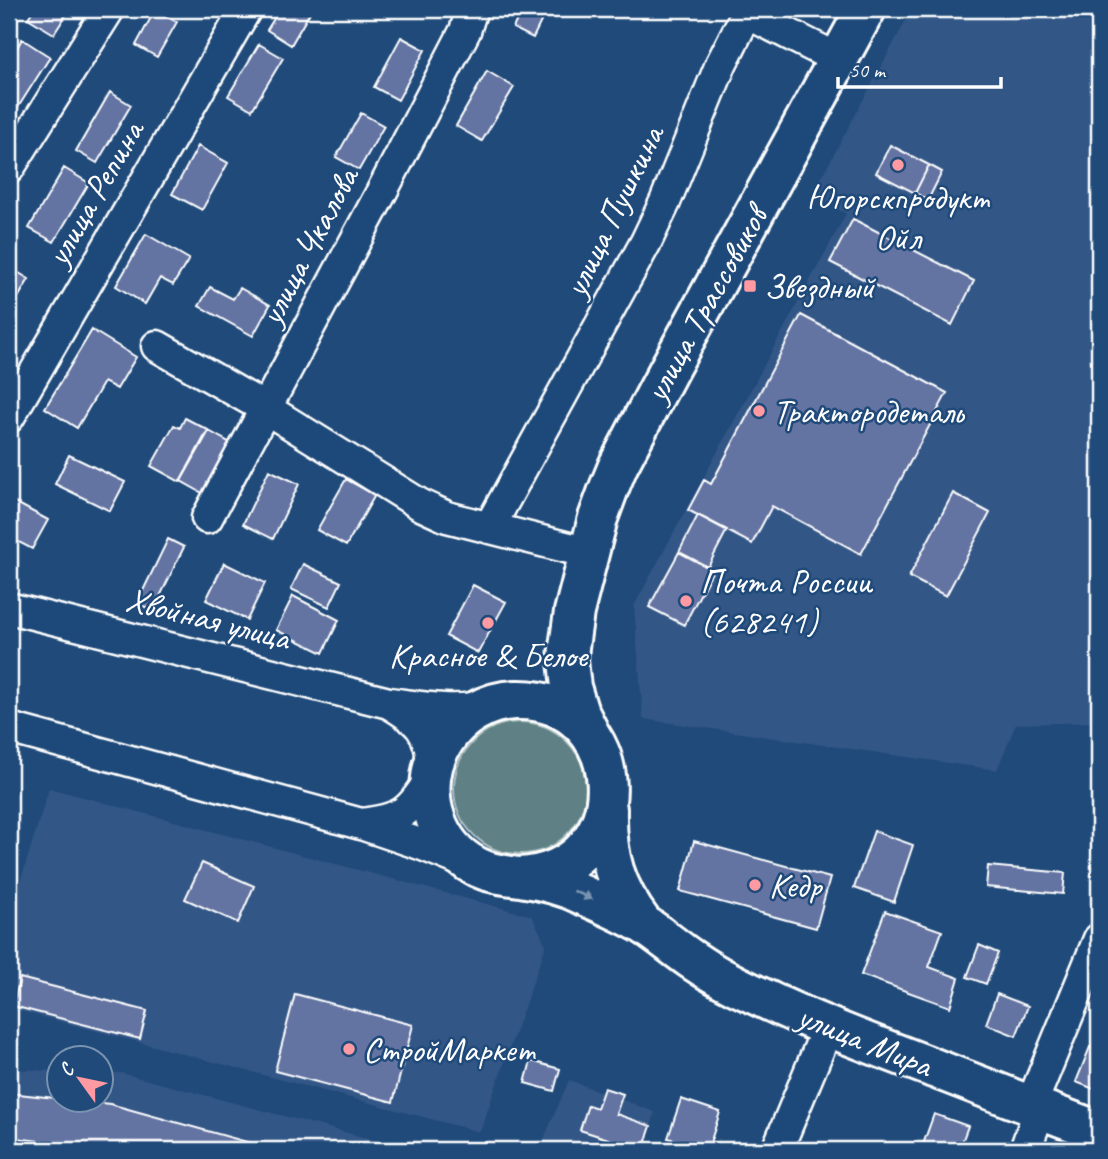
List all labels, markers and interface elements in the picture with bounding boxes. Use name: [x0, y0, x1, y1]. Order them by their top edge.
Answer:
scale bar: [838, 46, 1001, 90]
text: 50 m: [849, 57, 887, 83]
street label: улица Репина: [34, 110, 155, 275]
street label: улица Пушкина: [552, 116, 675, 306]
street label: улица Чкалова: [247, 157, 370, 334]
marker: Югорскпродукт Ойл: [890, 157, 906, 173]
place label: Югорскпродукт Ойл: [807, 175, 991, 260]
street label: улица Трассовиков: [632, 194, 780, 411]
place label: Звездный: [764, 264, 877, 309]
marker: Звездный: [742, 278, 758, 294]
place label: Трактородеталь: [773, 389, 966, 434]
marker: Трактородеталь: [751, 403, 767, 419]
place label: Почта России (628241): [700, 559, 874, 644]
street label: Хвойная улица: [121, 576, 296, 661]
marker: Почта России (628241): [678, 593, 694, 609]
marker: Красное & Белое: [480, 615, 496, 631]
place label: Красное & Белое: [389, 633, 590, 678]
place label: Кедр: [769, 863, 823, 908]
marker: Кедр: [747, 877, 763, 893]
one-way arrow: [573, 889, 593, 901]
street label: улица Мира: [789, 992, 940, 1088]
place label: СтройМаркет: [363, 1027, 536, 1072]
marker: СтройМаркет: [341, 1041, 357, 1057]
north arrow: [46, 1044, 116, 1114]
text: С: [54, 1058, 81, 1081]

